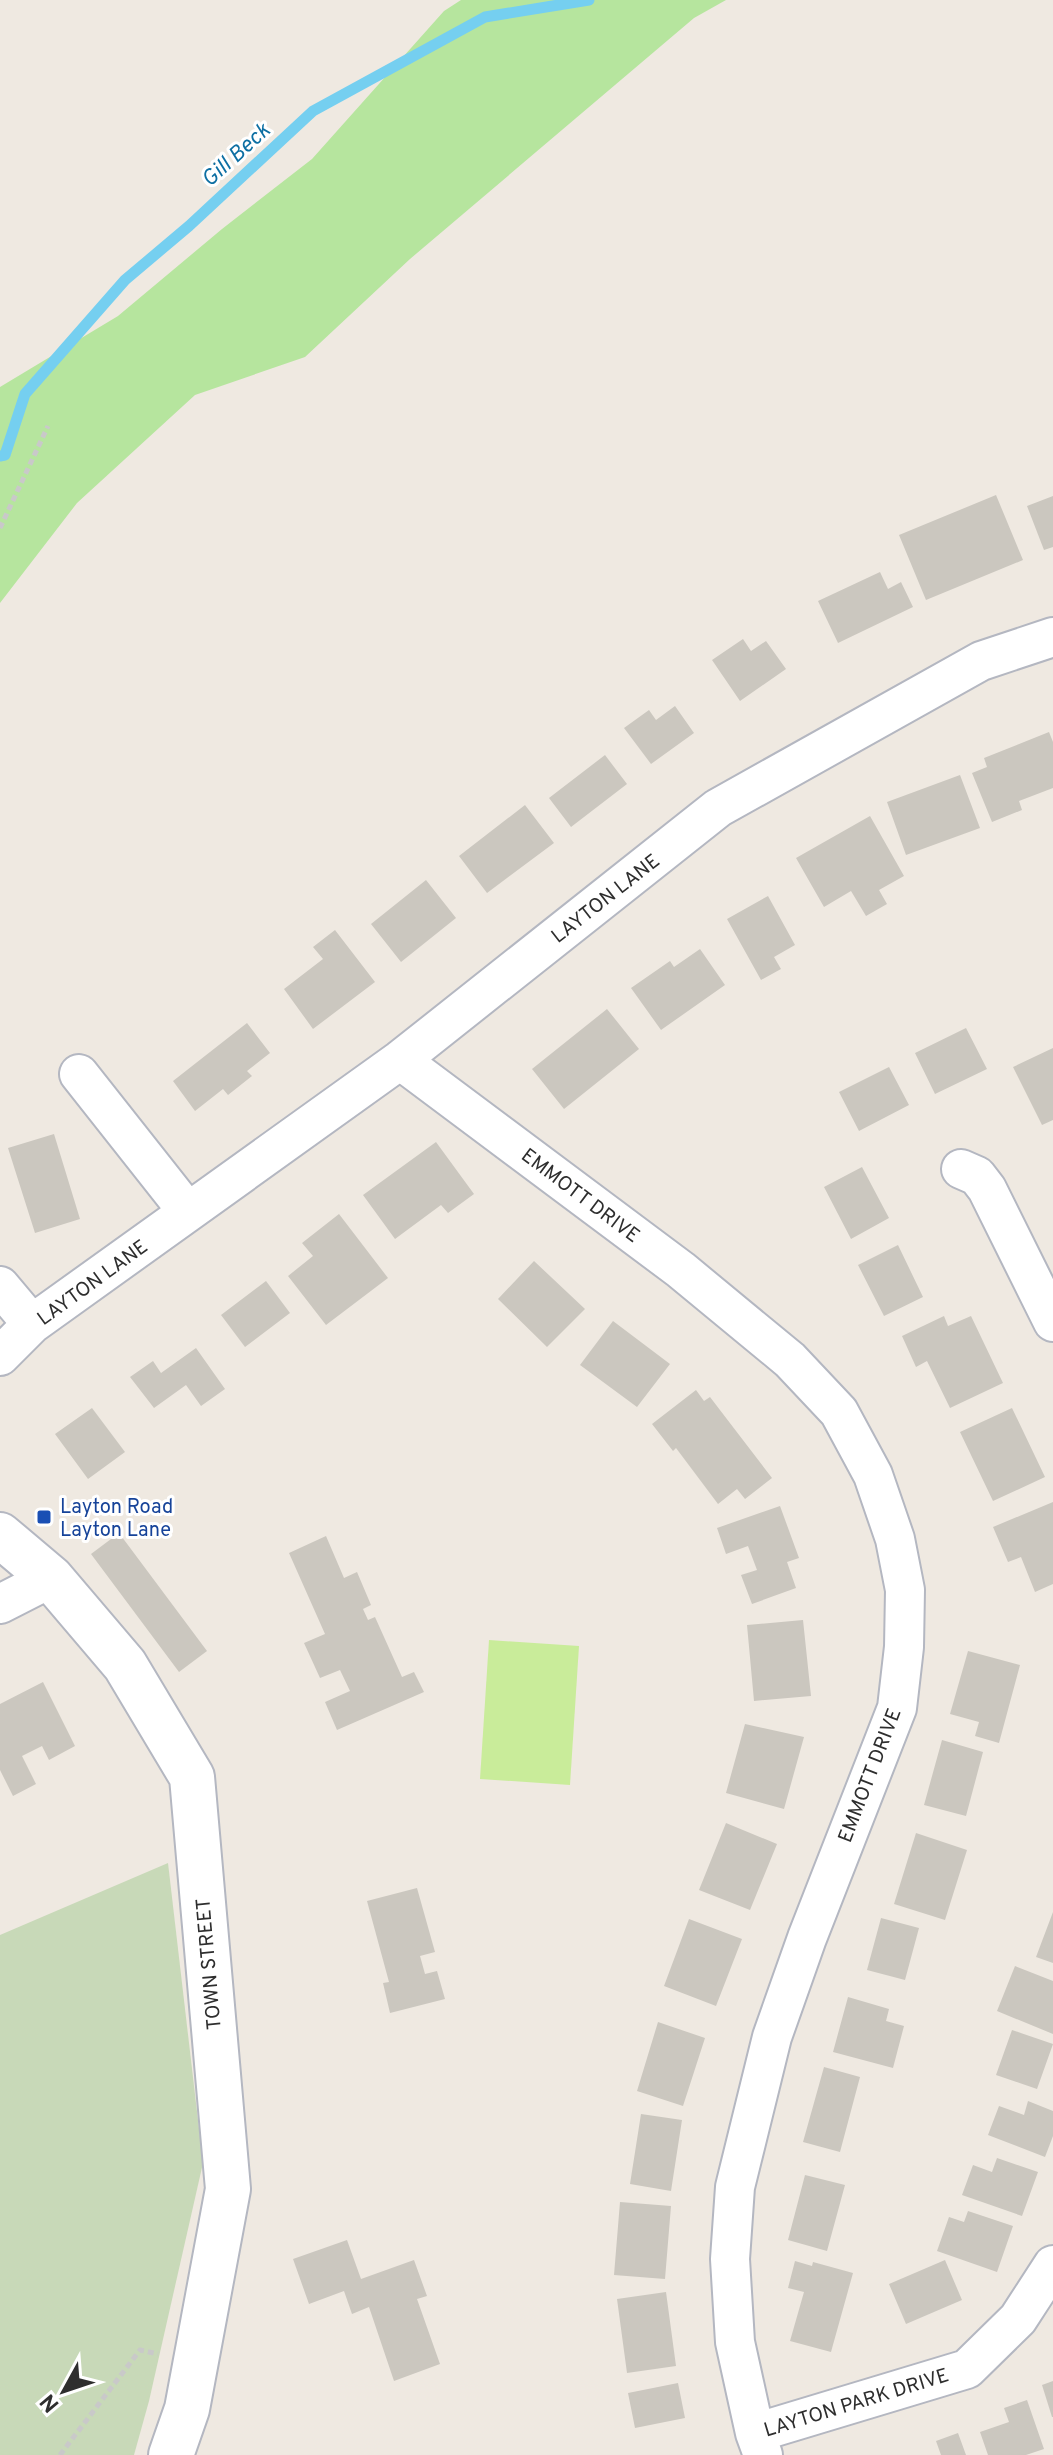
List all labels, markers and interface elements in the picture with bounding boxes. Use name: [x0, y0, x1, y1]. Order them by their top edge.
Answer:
water label: Gill Beck: [197, 117, 277, 194]
street label: LAYTON LANE: [547, 849, 666, 950]
street label: EMMOTT DRIVE: [515, 1143, 644, 1250]
street label: LAYTON LANE: [33, 1235, 154, 1333]
place label: Layton Road Layton Lane: [60, 1495, 173, 1544]
marker: Layton Road Layton Lane: [35, 1508, 53, 1526]
street label: EMMOTT DRIVE: [833, 1705, 908, 1847]
street label: TOWN STREET: [191, 1897, 229, 2031]
north arrow: [24, 2351, 104, 2431]
street label: LAYTON PARK DRIVE: [761, 2363, 952, 2444]
text: N: [35, 2388, 66, 2417]

